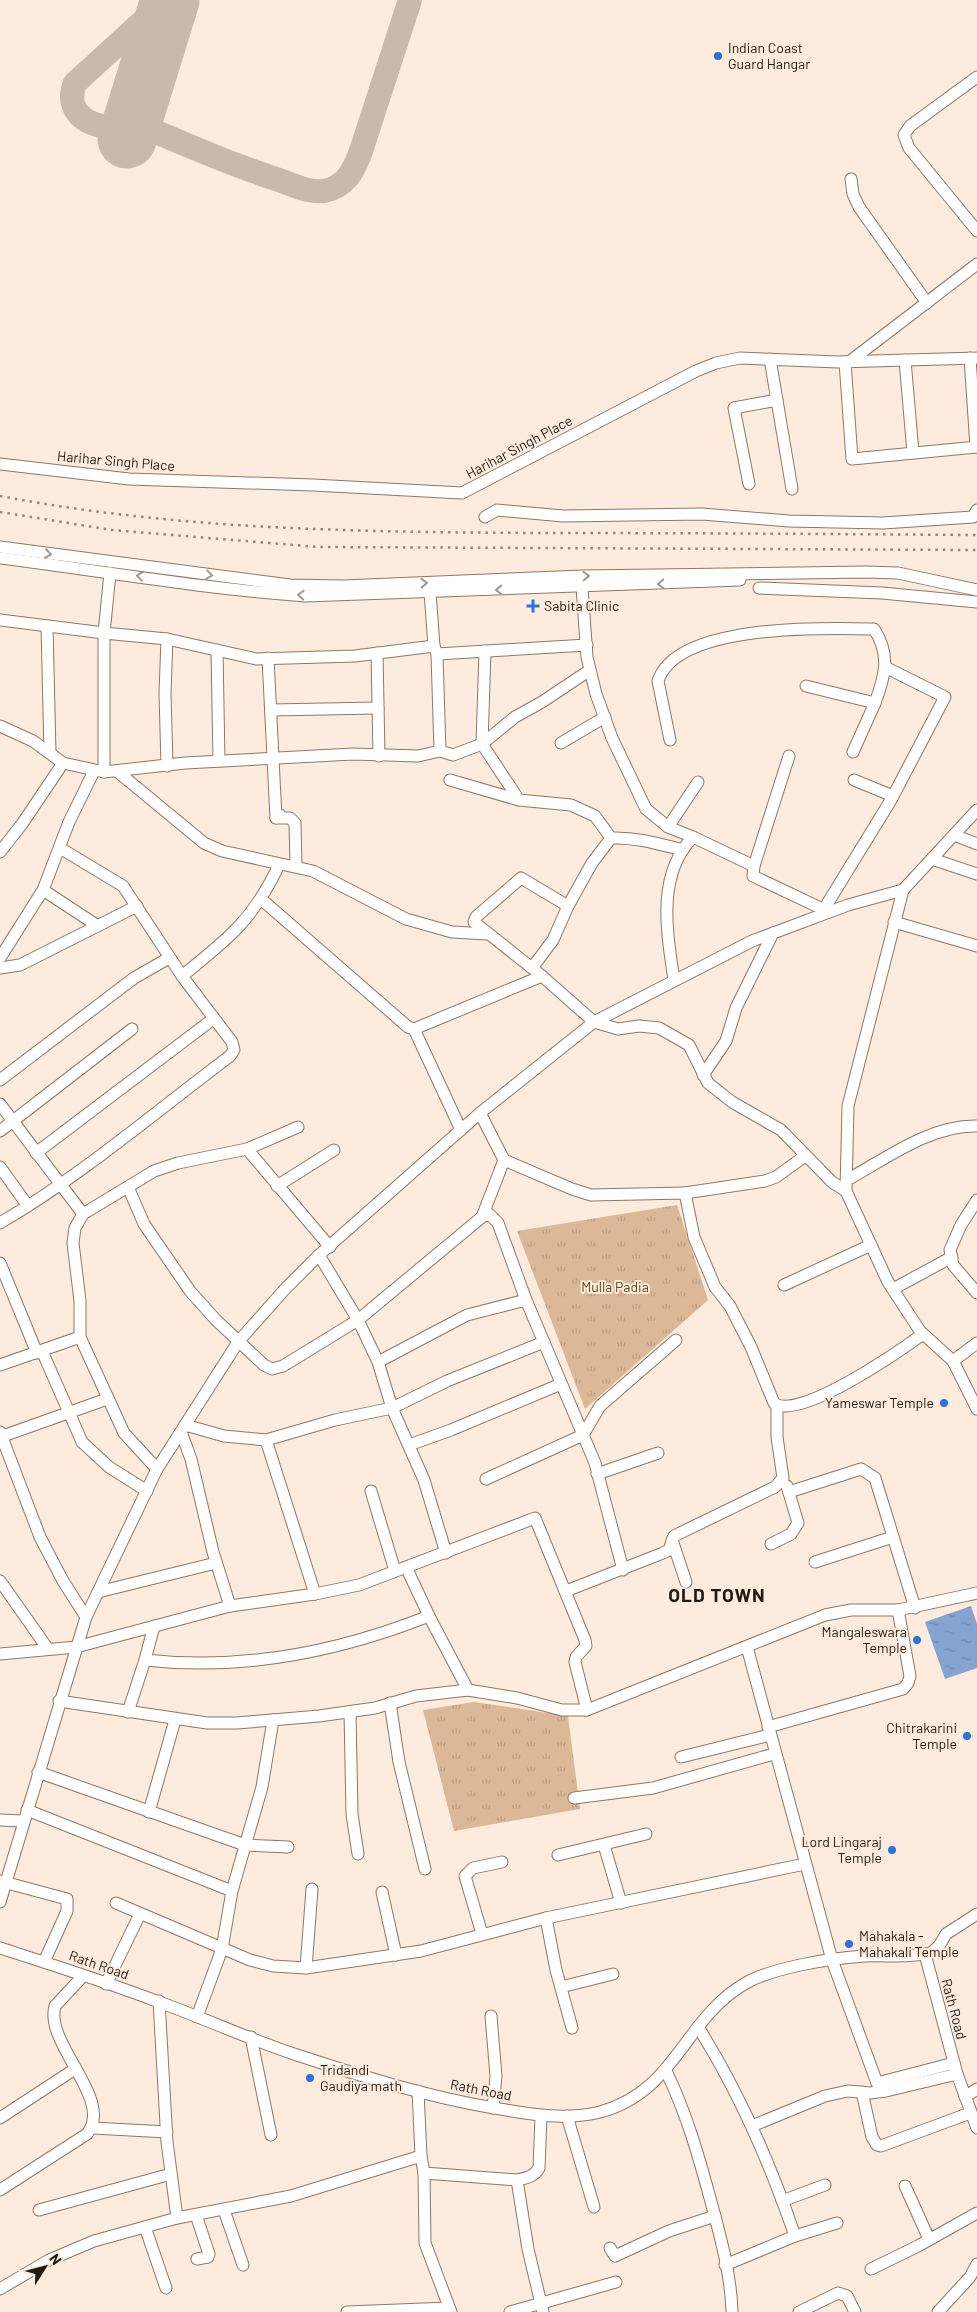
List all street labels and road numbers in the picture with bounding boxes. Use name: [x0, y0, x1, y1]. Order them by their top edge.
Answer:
street label: Harihar Singh Place: [463, 411, 575, 482]
street label: Harihar Singh Place: [56, 447, 176, 474]
street label: Rath Road: [67, 1946, 131, 1983]
street label: Rath Road: [938, 1977, 971, 2041]
street label: Rath Road: [449, 2075, 513, 2104]

